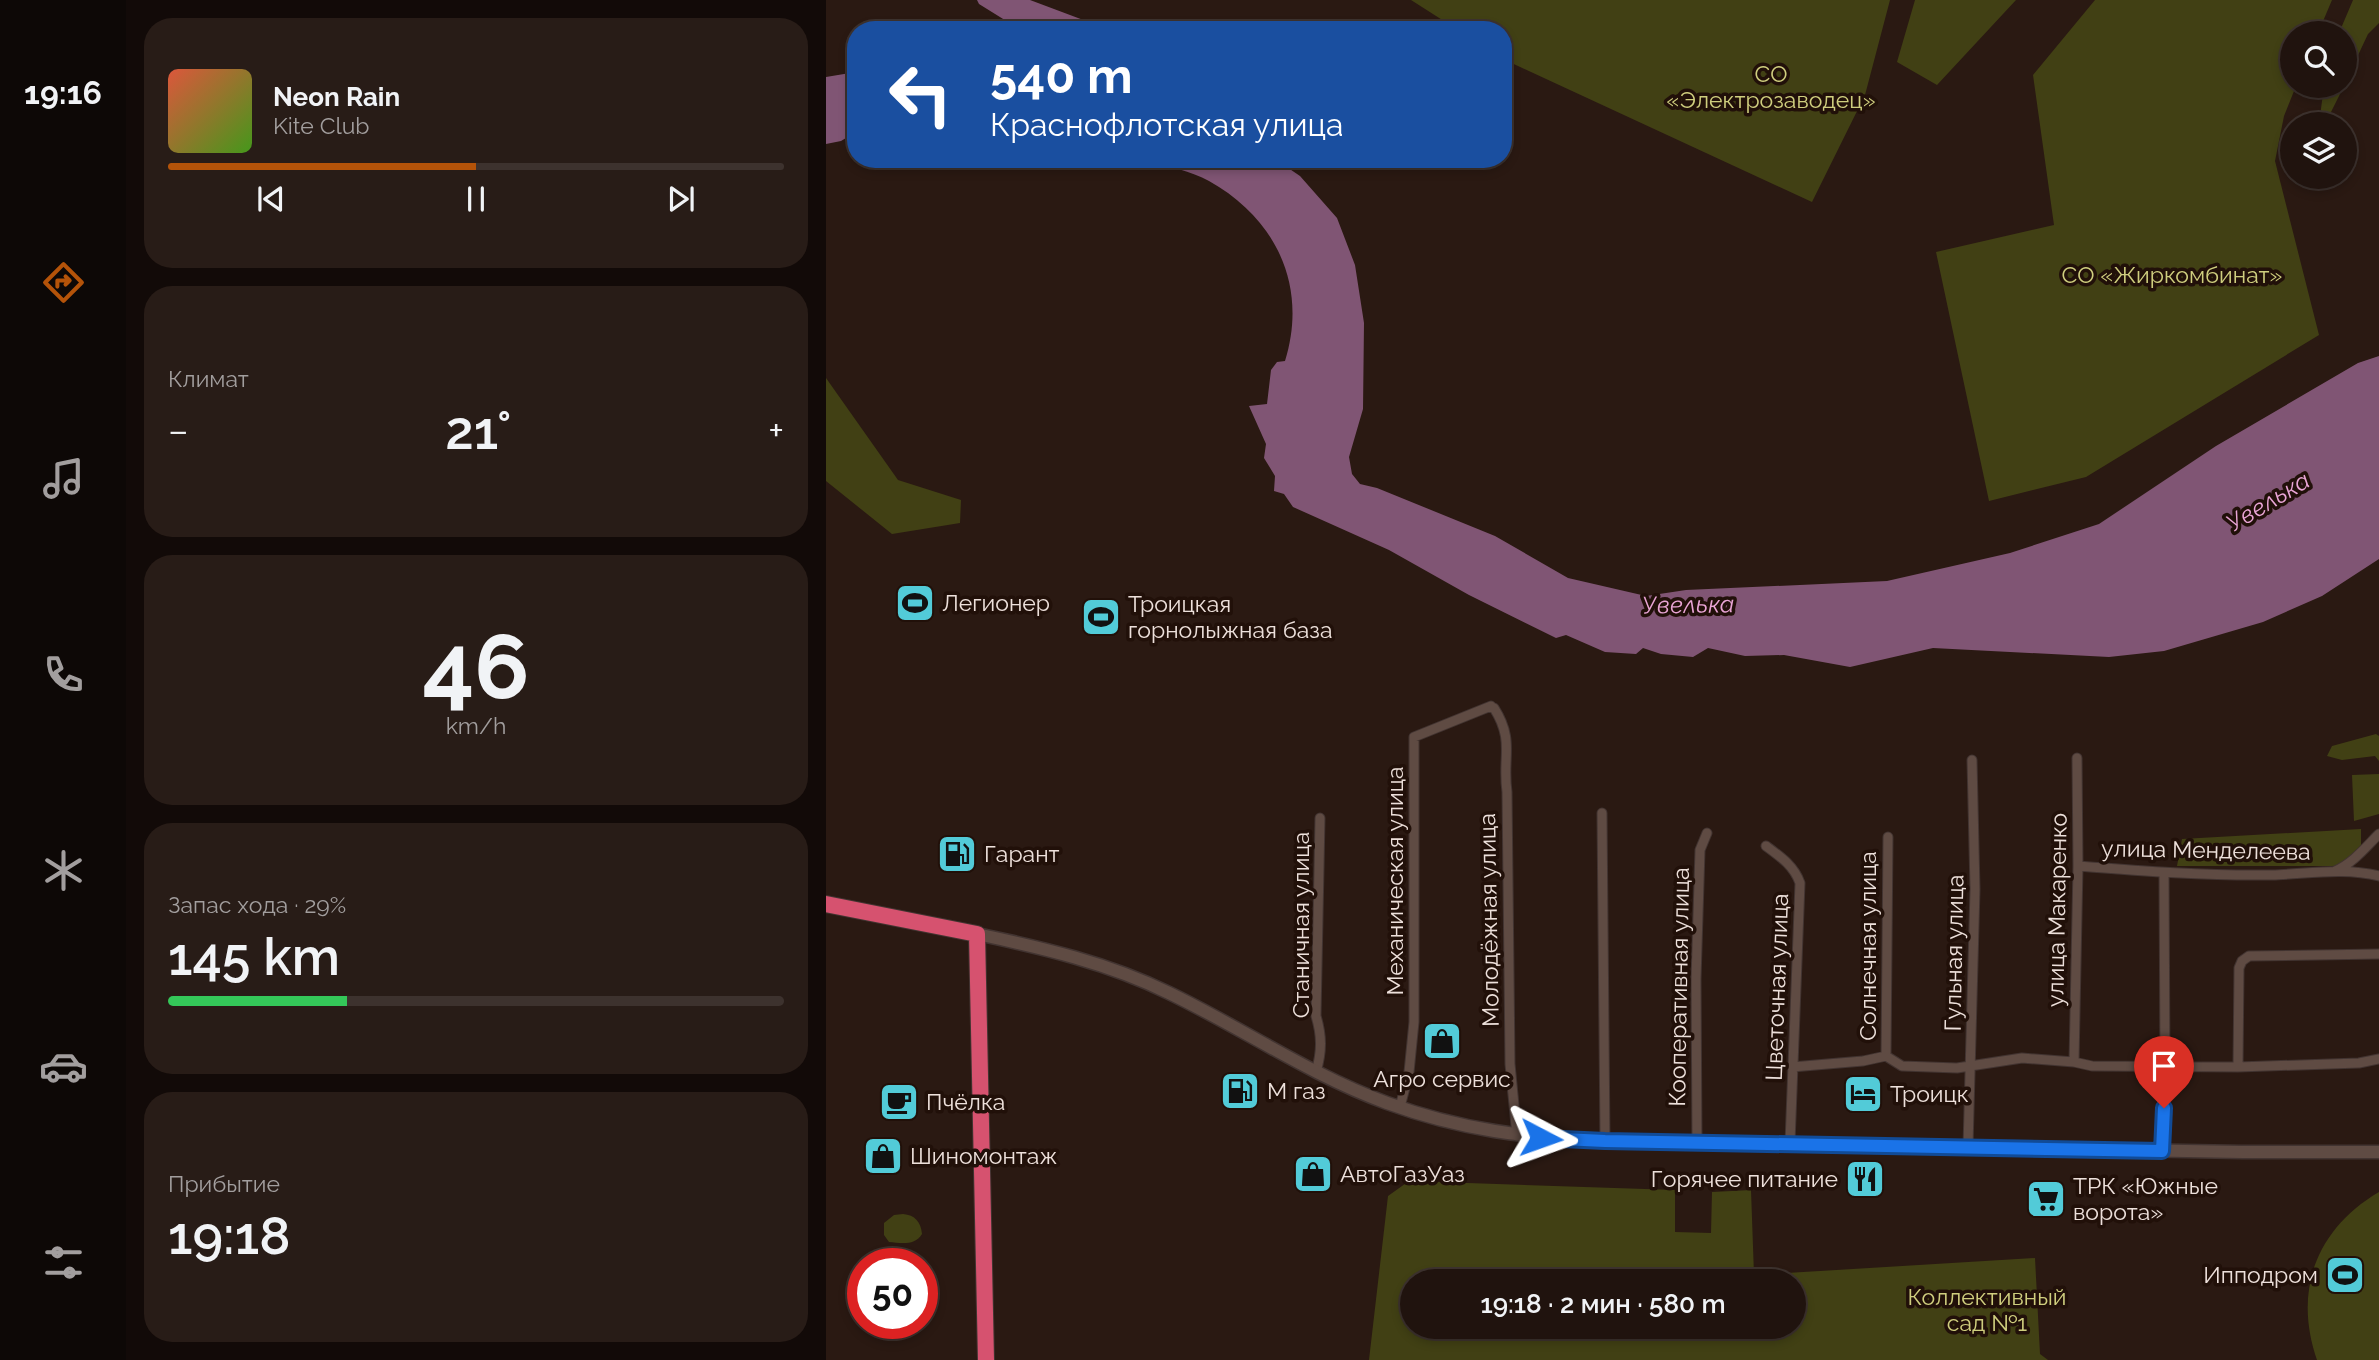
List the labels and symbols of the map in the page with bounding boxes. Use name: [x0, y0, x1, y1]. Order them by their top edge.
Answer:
park label: СО «Электрозаводец»: [1666, 60, 1876, 113]
park label: СО «Жиркомбинат»: [2062, 261, 2282, 288]
water label: Увелька: [2221, 465, 2315, 538]
sports icon: Легионер: [894, 582, 936, 624]
place label: Легионер: [942, 589, 1050, 616]
water label: Увелька: [1641, 589, 1735, 620]
place label: Троицкая горнолыжная база: [1128, 590, 1332, 643]
sports icon: Троицкая горнолыжная база: [1080, 596, 1122, 638]
street label: Механическая улица: [1381, 766, 1408, 996]
street label: Молодёжная улица: [1473, 813, 1504, 1027]
street label: улица Макаренко: [2041, 813, 2072, 1007]
street label: Станичная улица: [1287, 832, 1314, 1018]
fuel station icon: Гарант: [936, 833, 978, 875]
street label: улица Менделеева: [2101, 834, 2311, 865]
place label: Гарант: [984, 840, 1060, 867]
street label: Солнечная улица: [1854, 851, 1881, 1041]
street label: Кооперативная улица: [1663, 867, 1694, 1107]
street label: Гульная улица: [1939, 874, 1968, 1032]
street label: Цветочная улица: [1760, 893, 1793, 1081]
shop icon: Агро сервис: [1421, 1020, 1463, 1062]
pin: [2134, 1036, 2194, 1108]
place label: Агро сервис: [1373, 1065, 1511, 1092]
fuel station icon: М газ: [1219, 1070, 1261, 1112]
hotel icon: Троицк: [1842, 1073, 1884, 1115]
place label: М газ: [1267, 1077, 1325, 1104]
place label: Троицк: [1890, 1080, 1969, 1107]
cafe icon: Пчёлка: [878, 1081, 920, 1123]
place label: Пчёлка: [926, 1088, 1005, 1115]
position arrow: [1504, 1101, 1578, 1175]
shop icon: Шиномонтаж: [862, 1135, 904, 1177]
place label: Шиномонтаж: [910, 1142, 1057, 1169]
shop icon: АвтоГазУаз: [1292, 1153, 1334, 1195]
restaurant icon: Горячее питание: [1844, 1158, 1886, 1200]
place label: АвтоГазУаз: [1340, 1160, 1465, 1187]
place label: Горячее питание: [1651, 1165, 1838, 1192]
place label: ТРК «Южные ворота»: [2073, 1172, 2218, 1225]
supermarket icon: ТРК «Южные ворота»: [2025, 1178, 2067, 1220]
speed limit sign: 50: [847, 1248, 938, 1339]
sports icon: Ипподром: [2324, 1254, 2366, 1296]
place label: Ипподром: [2203, 1261, 2318, 1288]
park label: Коллективный сад №1: [1908, 1283, 2066, 1336]

